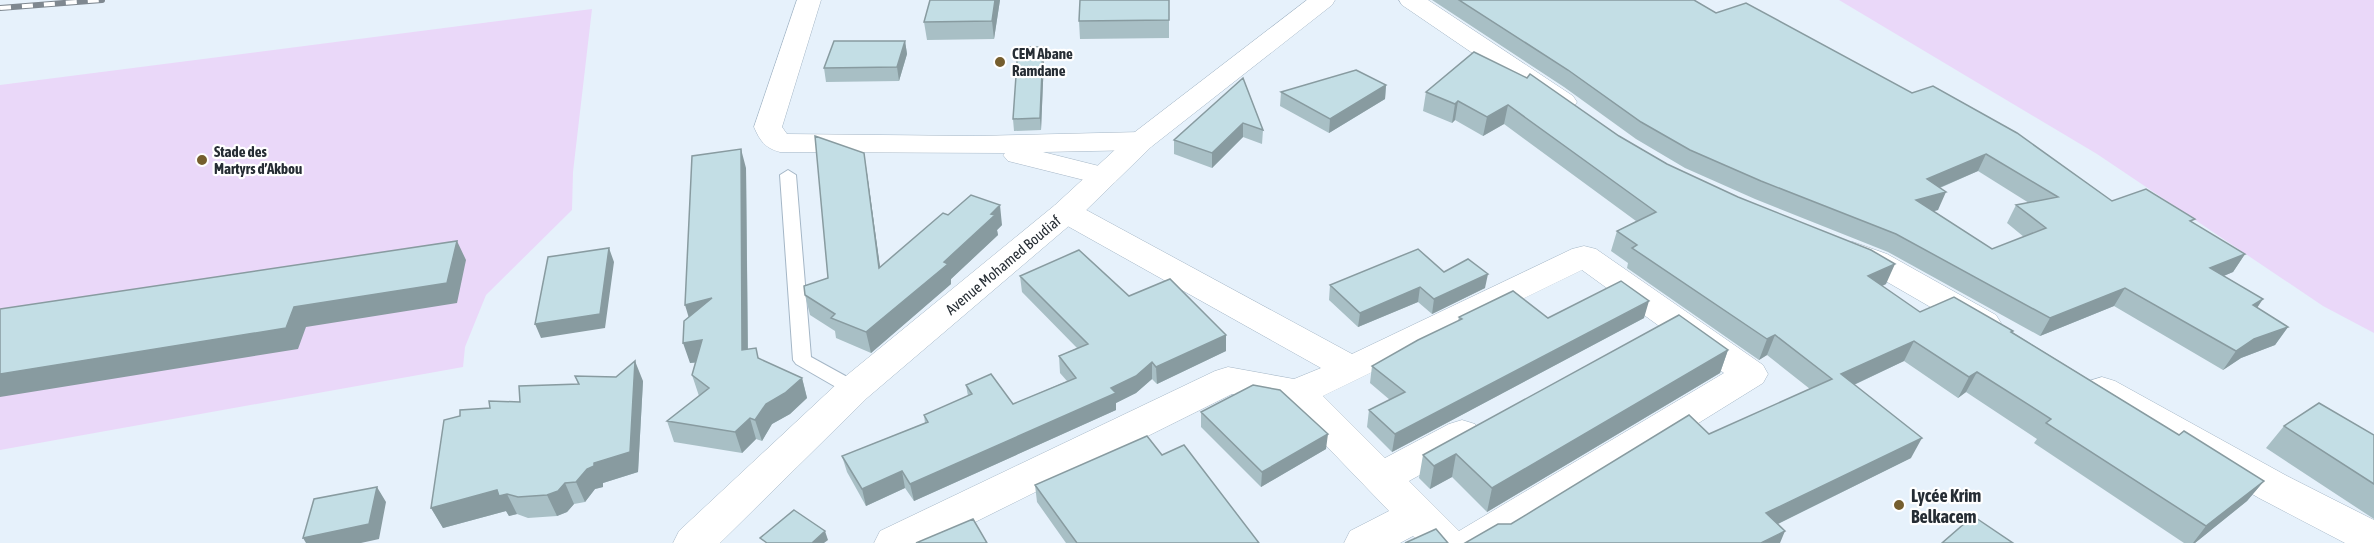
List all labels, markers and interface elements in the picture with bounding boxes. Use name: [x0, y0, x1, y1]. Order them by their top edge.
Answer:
place label: CEM Abane Ramdane: [1012, 45, 1073, 79]
marker: CEM Abane Ramdane: [993, 55, 1007, 69]
place label: Stade des Martyrs d’Akbou: [214, 143, 302, 177]
marker: Stade des Martyrs d’Akbou: [195, 153, 209, 167]
street label: Avenue Mohamed Boudiaf: [942, 212, 1064, 318]
place label: Lycée Krim Belkacem: [1911, 485, 1981, 527]
marker: Lycée Krim Belkacem: [1892, 498, 1906, 512]

